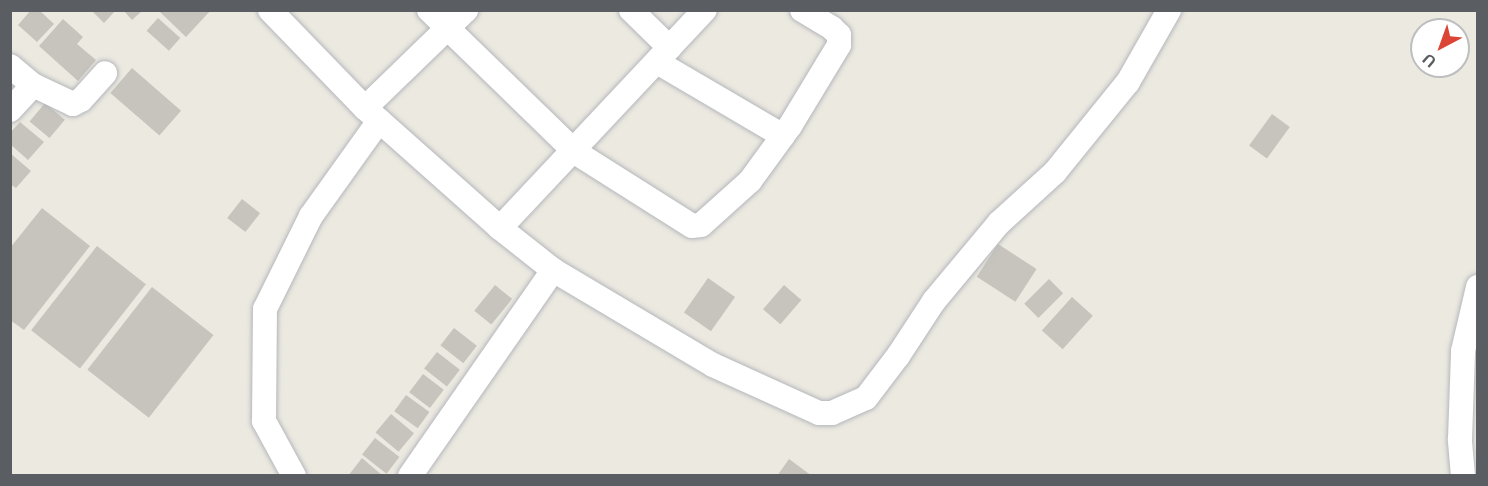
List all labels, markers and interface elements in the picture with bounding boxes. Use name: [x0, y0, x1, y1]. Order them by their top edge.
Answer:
north arrow: [1410, 18, 1470, 78]
text: U: [1419, 50, 1439, 71]

